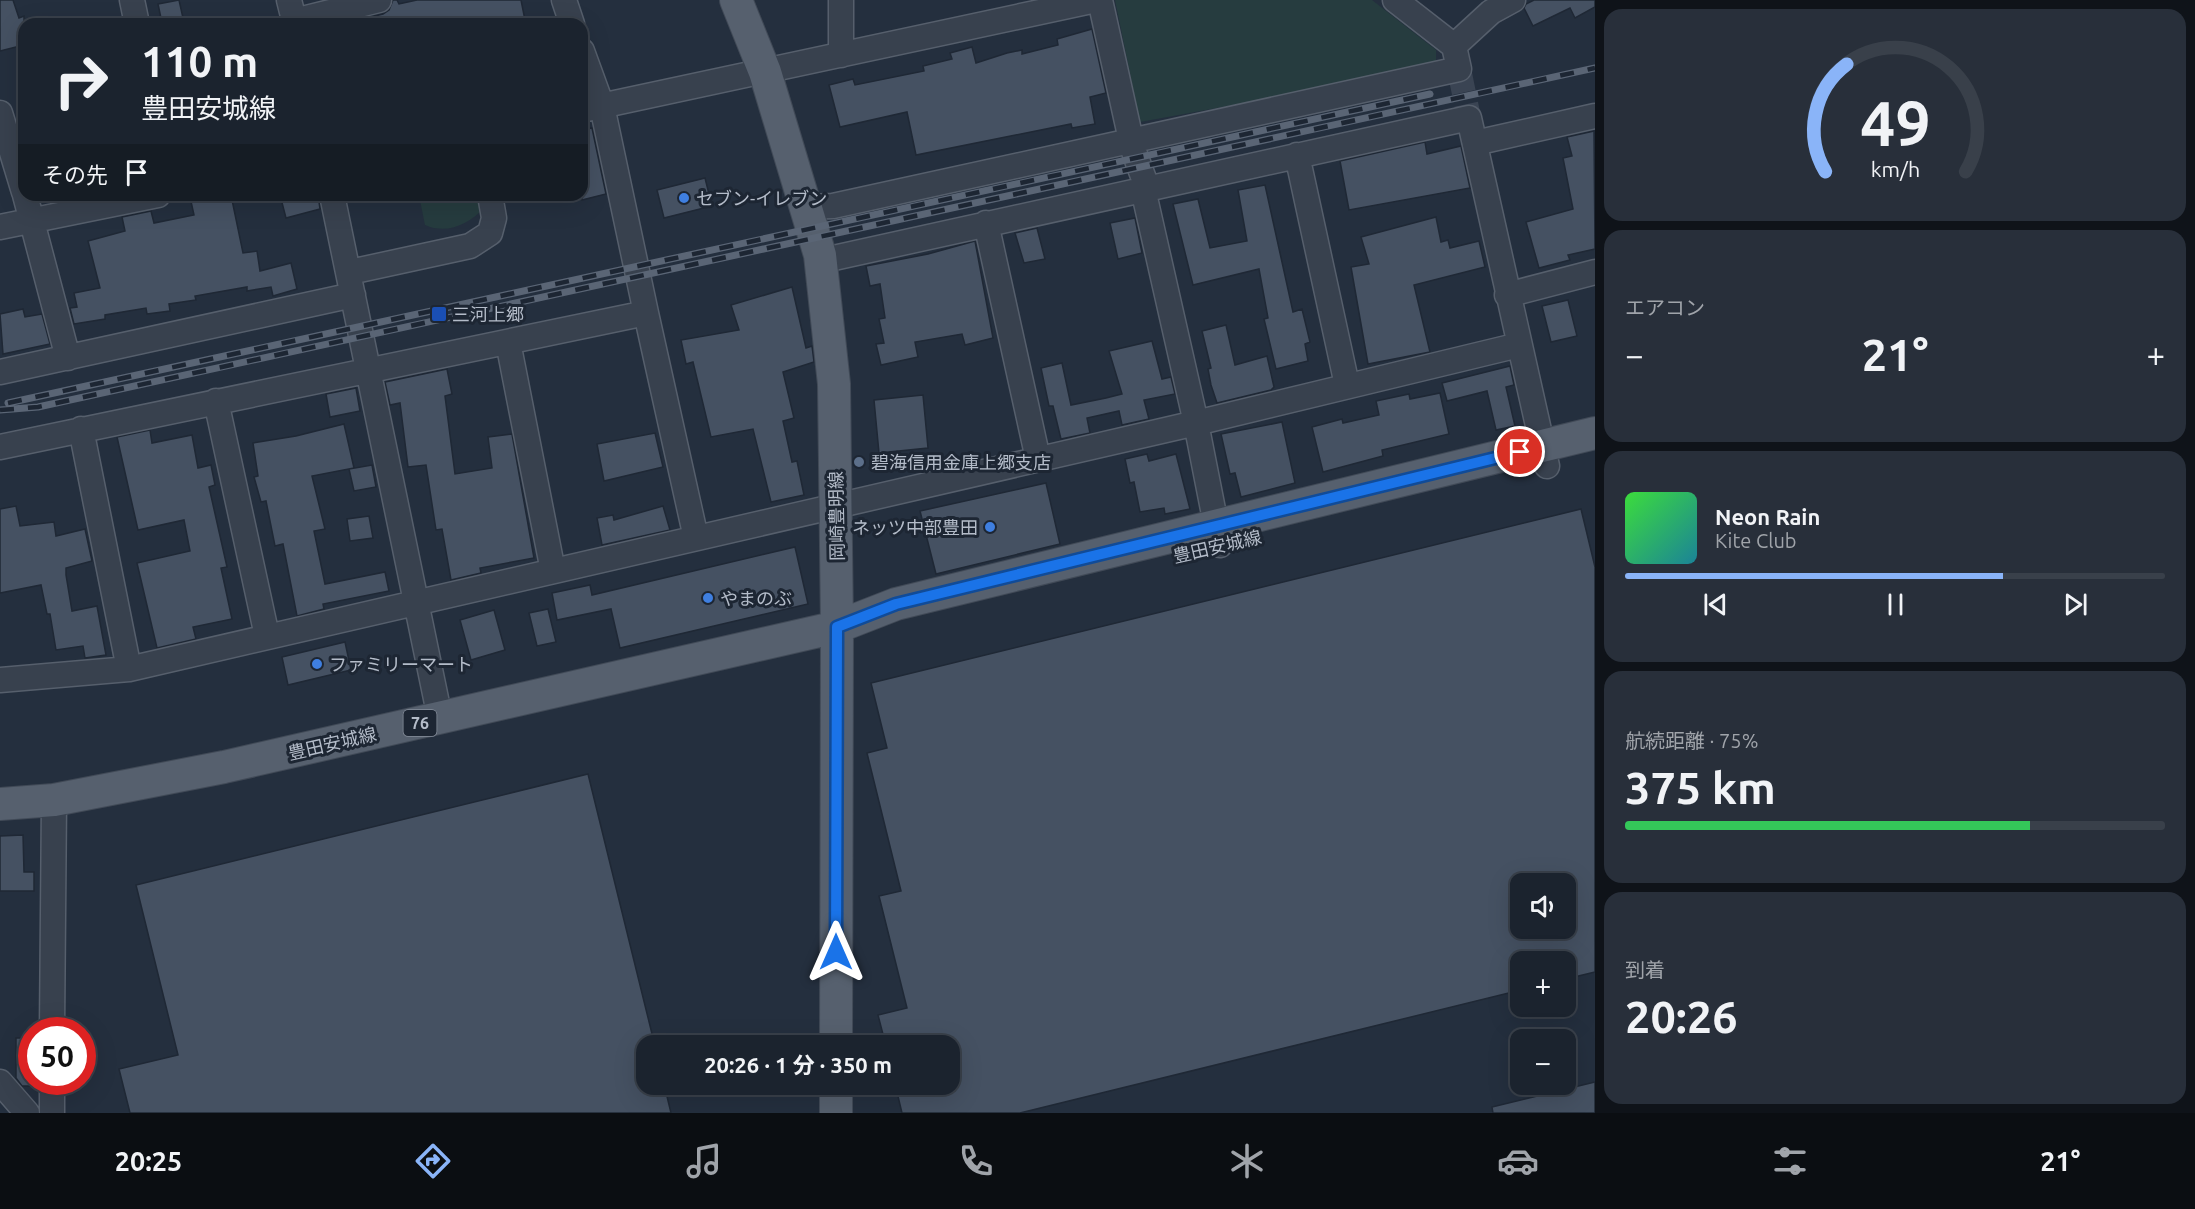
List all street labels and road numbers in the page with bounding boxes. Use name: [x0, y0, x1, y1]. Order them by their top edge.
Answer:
street label: 岡崎豊明線: [825, 471, 847, 561]
street label: 豊田安城線: [1171, 526, 1263, 566]
road number: 76: [404, 710, 436, 736]
street label: 豊田安城線: [286, 723, 378, 763]

